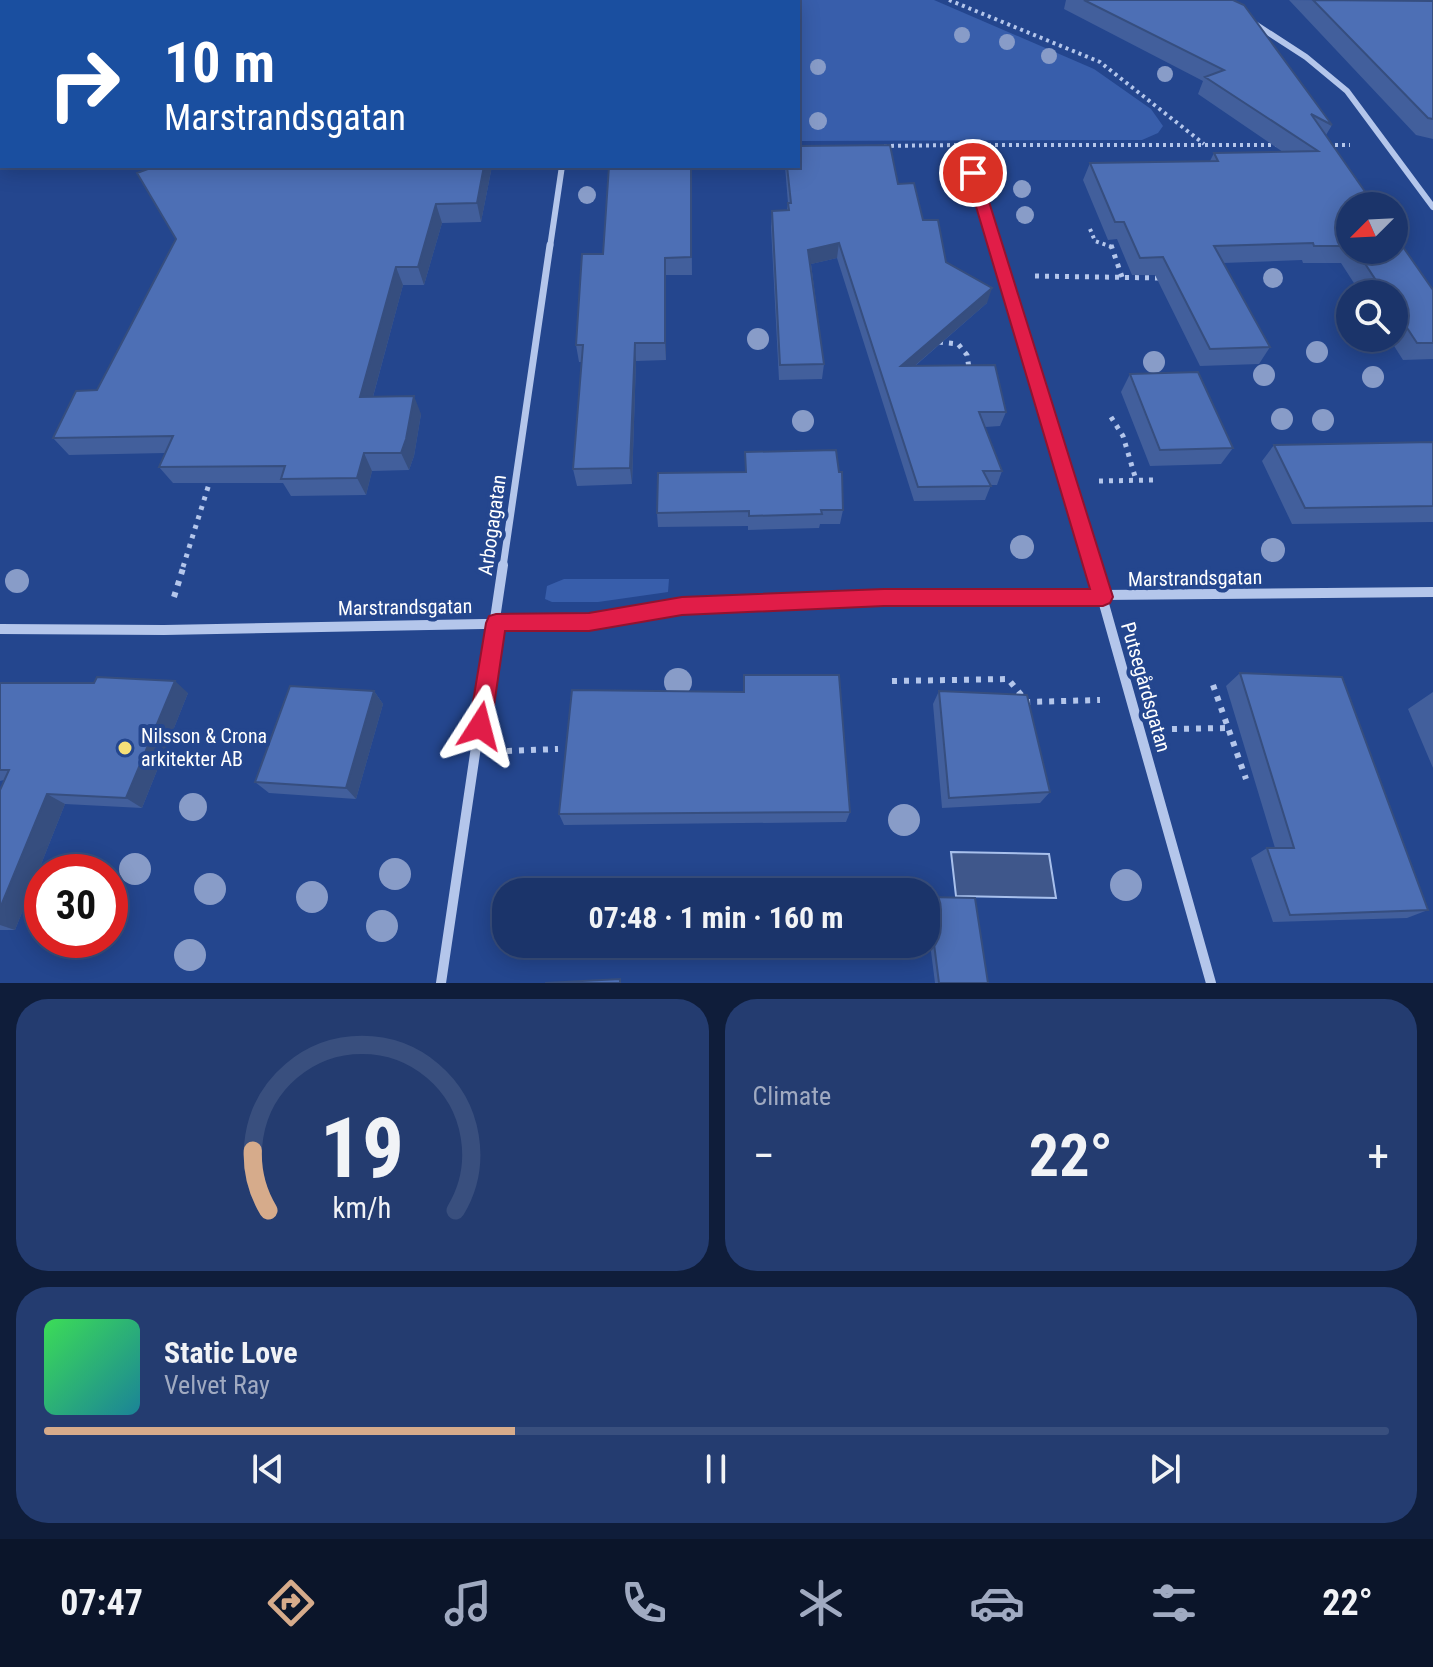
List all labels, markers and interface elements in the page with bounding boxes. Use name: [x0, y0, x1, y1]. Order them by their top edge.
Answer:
text: 10 m: [164, 30, 275, 96]
icon: right: [32, 32, 136, 136]
text: Marstrandsgatan: [164, 97, 406, 139]
pin: [939, 139, 1007, 207]
icon: arrive: [951, 151, 995, 195]
north arrow: [1336, 192, 1408, 264]
map controls: [1336, 192, 1408, 352]
button: search: [1336, 280, 1408, 352]
street label: Arbogagatan: [473, 473, 511, 577]
street label: Marstrandsgatan: [1128, 565, 1262, 591]
street label: Marstrandsgatan: [338, 594, 472, 620]
street label: Putsegårdsgatan: [1116, 619, 1176, 755]
position arrow: [438, 684, 522, 768]
place label: Nilsson & Crona arkitekter AB: [141, 724, 267, 771]
marker: Nilsson & Crona arkitekter AB: [116, 739, 134, 757]
speed limit sign: 30: [24, 854, 128, 958]
text: 07:48 · 1 min · 160 m: [589, 900, 843, 935]
text: Climate: [753, 1081, 831, 1111]
text: 19: [320, 1100, 404, 1197]
text: 22°: [1029, 1120, 1113, 1191]
text: −: [753, 1130, 775, 1182]
text: +: [1367, 1130, 1389, 1182]
text: km/h: [333, 1191, 392, 1225]
text: Static Love: [164, 1335, 298, 1370]
text: Velvet Ray: [164, 1370, 270, 1400]
icon: previous: [246, 1447, 290, 1491]
icon: pause: [694, 1447, 738, 1491]
icon: next: [1143, 1447, 1187, 1491]
icon: directions: [263, 1575, 319, 1631]
icon: music: [440, 1575, 496, 1631]
icon: phone: [616, 1575, 672, 1631]
icon: climate: [793, 1575, 849, 1631]
icon: car: [969, 1575, 1025, 1631]
icon: filters: [1146, 1575, 1202, 1631]
text: 07:47: [60, 1582, 143, 1624]
text: 22°: [1322, 1582, 1373, 1624]

